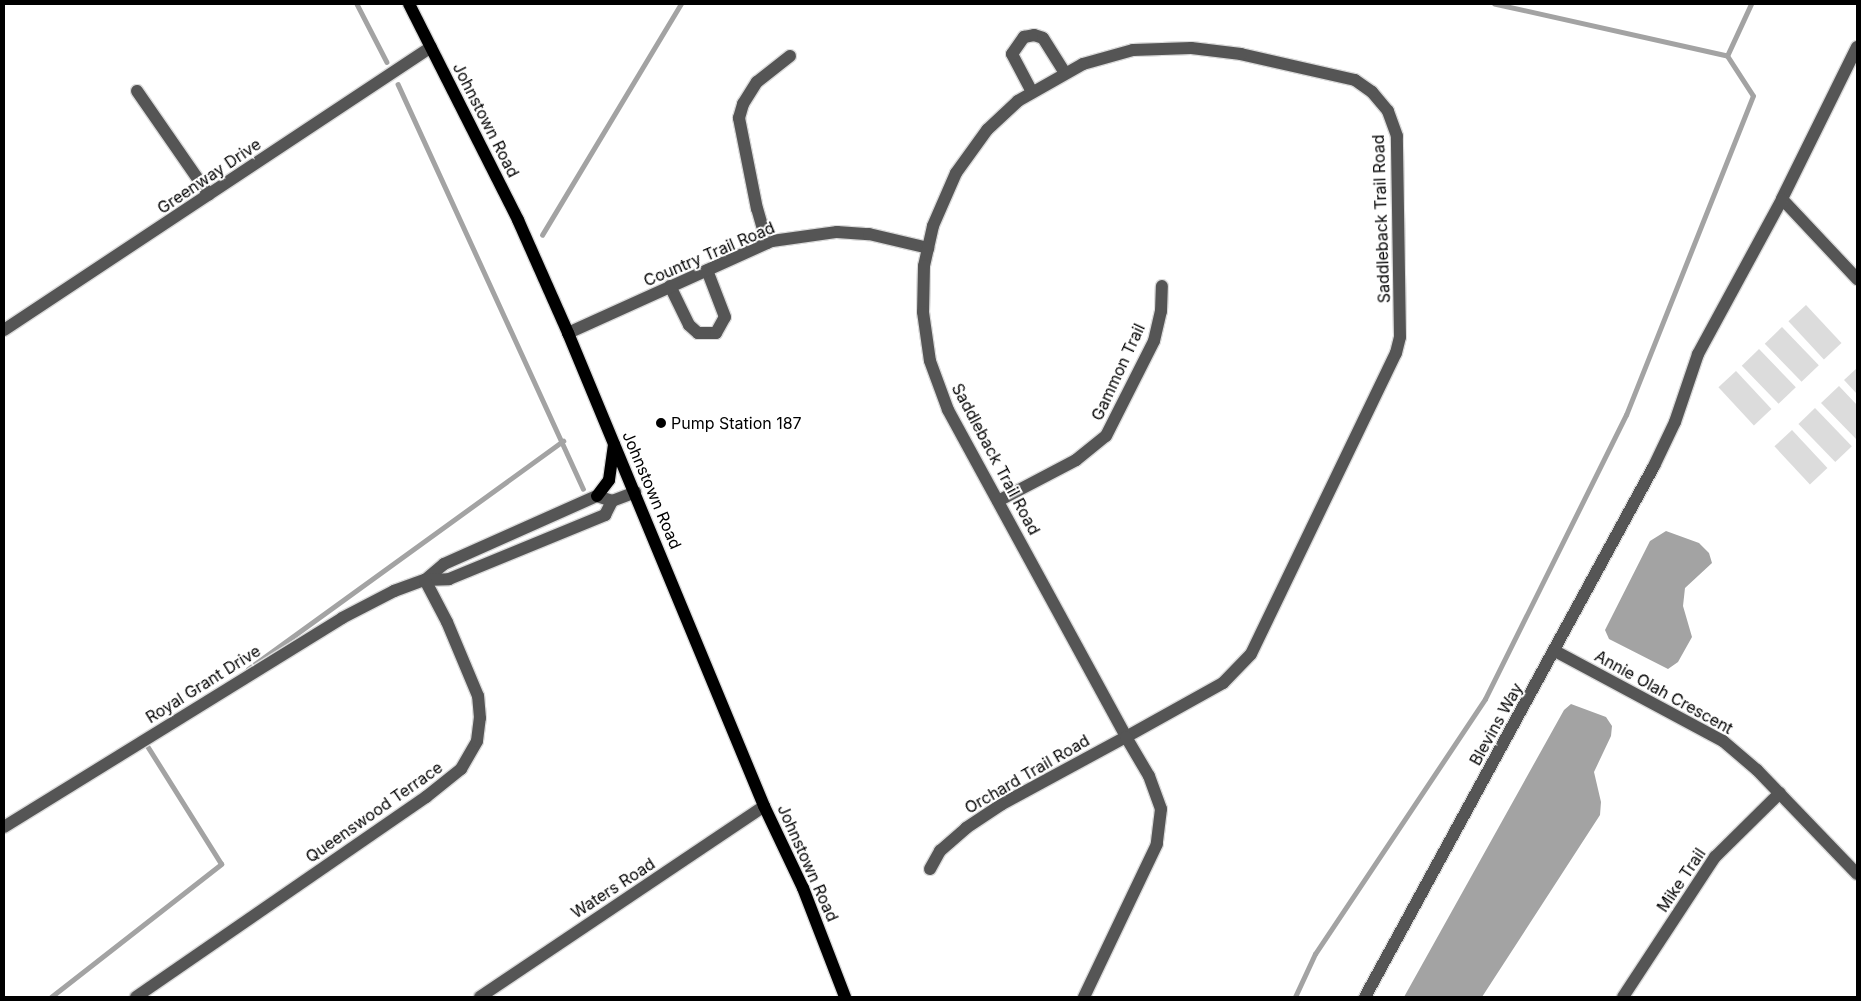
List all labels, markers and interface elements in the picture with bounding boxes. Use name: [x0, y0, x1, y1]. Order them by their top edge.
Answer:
street label: Johnstown Road: [449, 59, 523, 181]
street label: Greenway Drive: [154, 134, 264, 218]
street label: Saddleback Trail Road: [1368, 134, 1394, 304]
street label: Country Trail Road: [641, 218, 777, 290]
street label: Gammon Trail: [1087, 321, 1149, 423]
street label: Saddleback Trail Road: [948, 380, 1044, 538]
place label: Pump Station 187: [671, 413, 802, 433]
marker: Pump Station 187: [655, 417, 667, 429]
street label: Johnstown Road: [619, 428, 685, 552]
street label: Royal Grant Drive: [142, 641, 264, 727]
street label: Annie Olah Crescent: [1592, 646, 1736, 738]
street label: Blevins Way: [1465, 679, 1527, 769]
street label: Orchard Trail Road: [961, 730, 1093, 818]
street label: Queenswood Terrace: [302, 757, 446, 867]
street label: Johnstown Road: [774, 801, 842, 925]
street label: Mike Trail: [1653, 844, 1709, 916]
street label: Waters Road: [568, 854, 658, 922]

